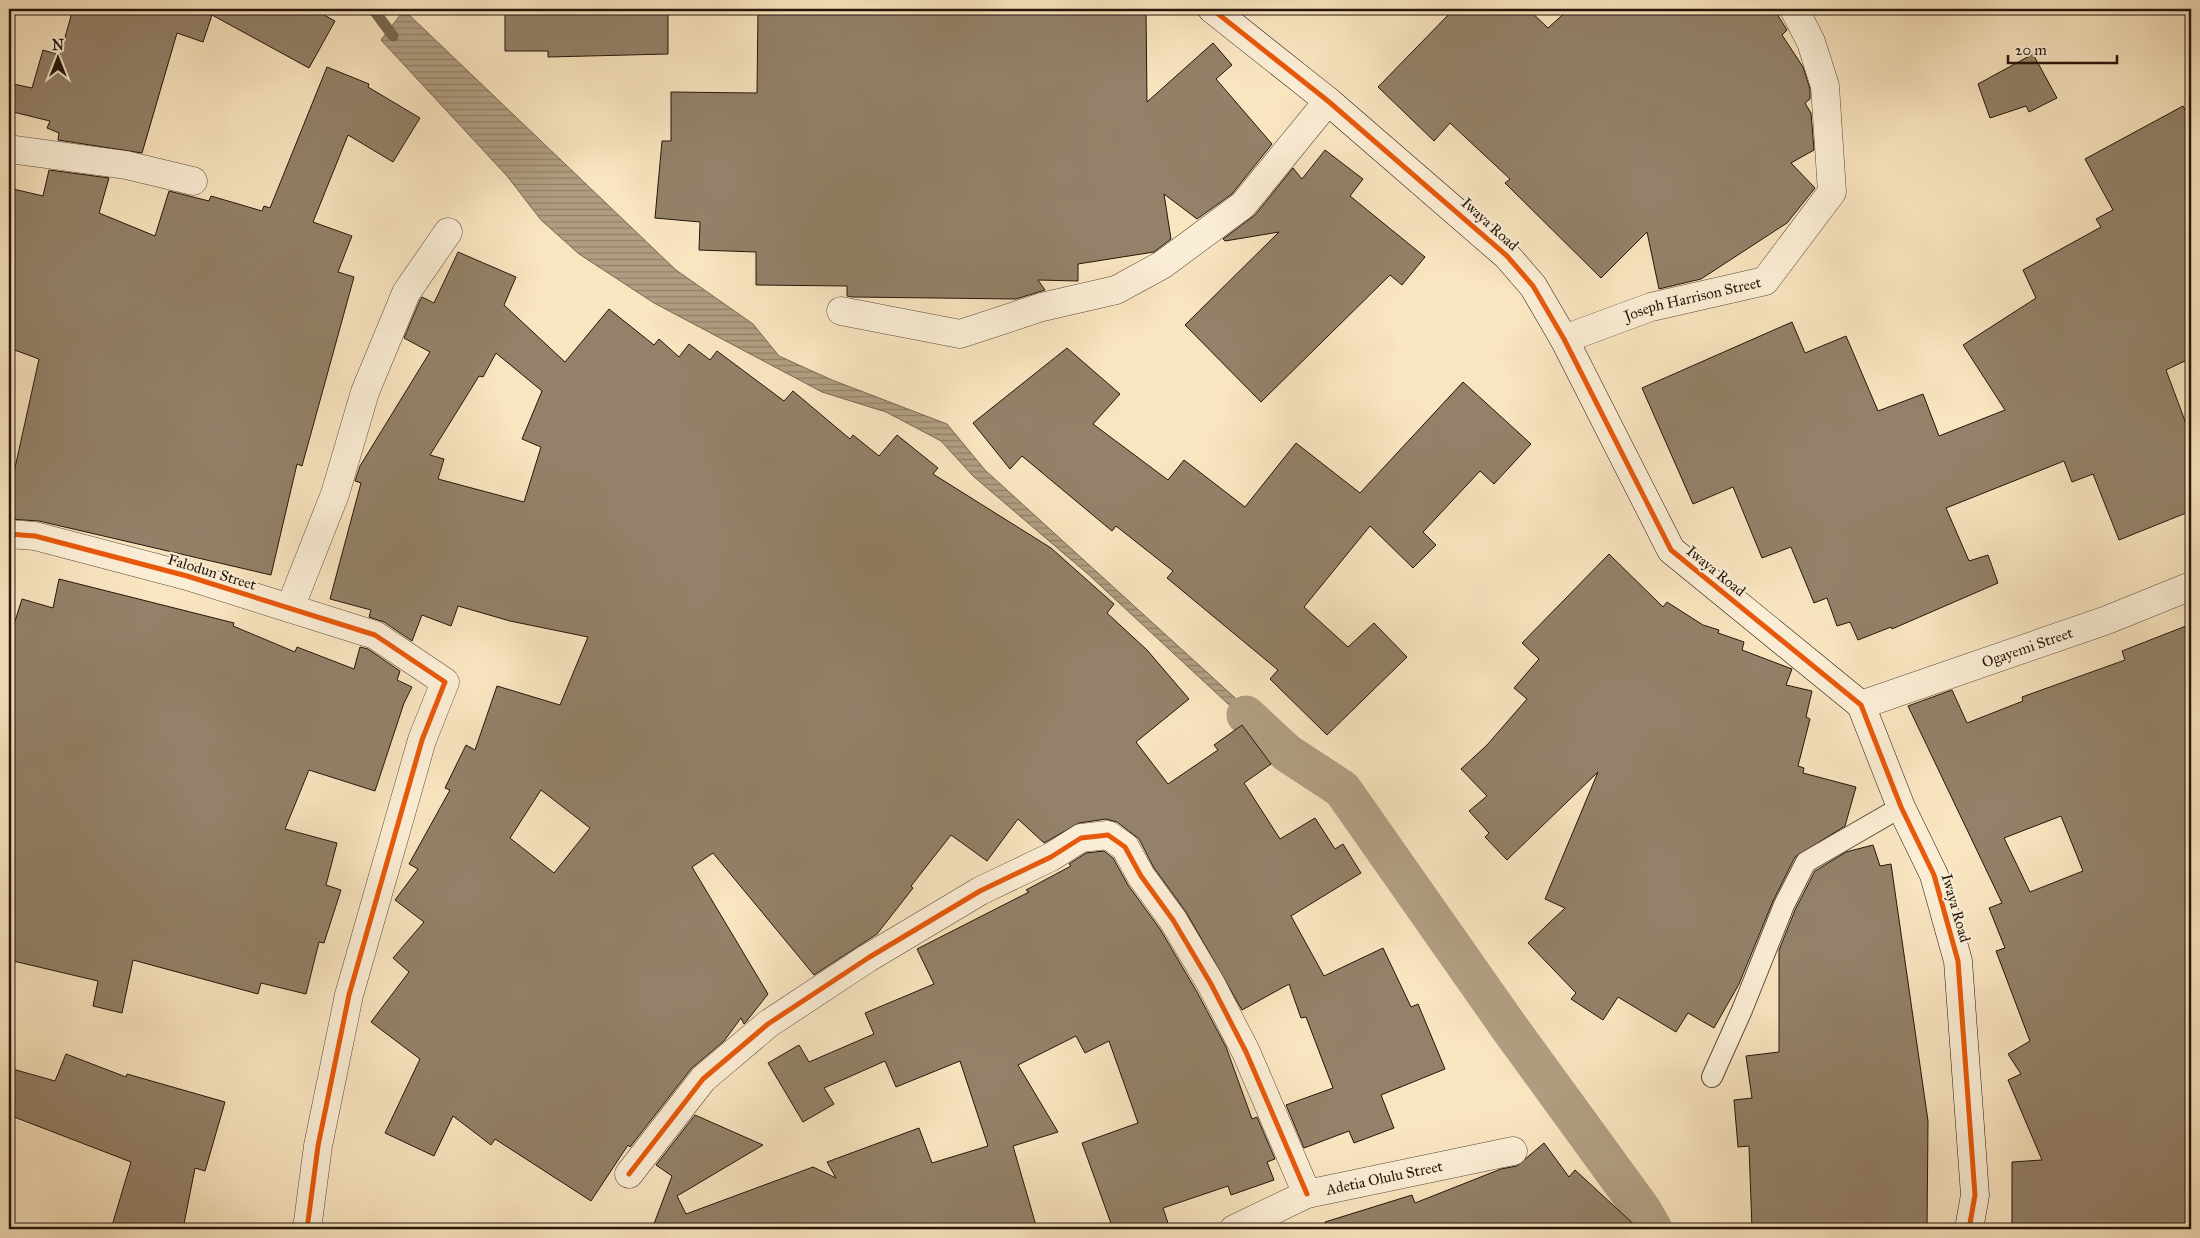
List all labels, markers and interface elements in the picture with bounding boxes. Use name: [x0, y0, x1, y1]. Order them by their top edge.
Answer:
north arrow: [32, 32, 82, 82]
scale bar: [2008, 32, 2116, 64]
text: N: [52, 37, 64, 54]
text: 20 m: [2015, 41, 2047, 59]
street label: Iwaya Road: [1458, 194, 1523, 255]
street label: Joseph Harrison Street: [1620, 273, 1764, 327]
street label: Iwaya Road: [1683, 542, 1749, 600]
street label: Falodun Street: [166, 550, 259, 594]
street label: Ogayemi Street: [1980, 623, 2076, 672]
street label: Iwaya Road: [1938, 872, 1974, 945]
street label: Adetia Olulu Street: [1323, 1157, 1445, 1199]

